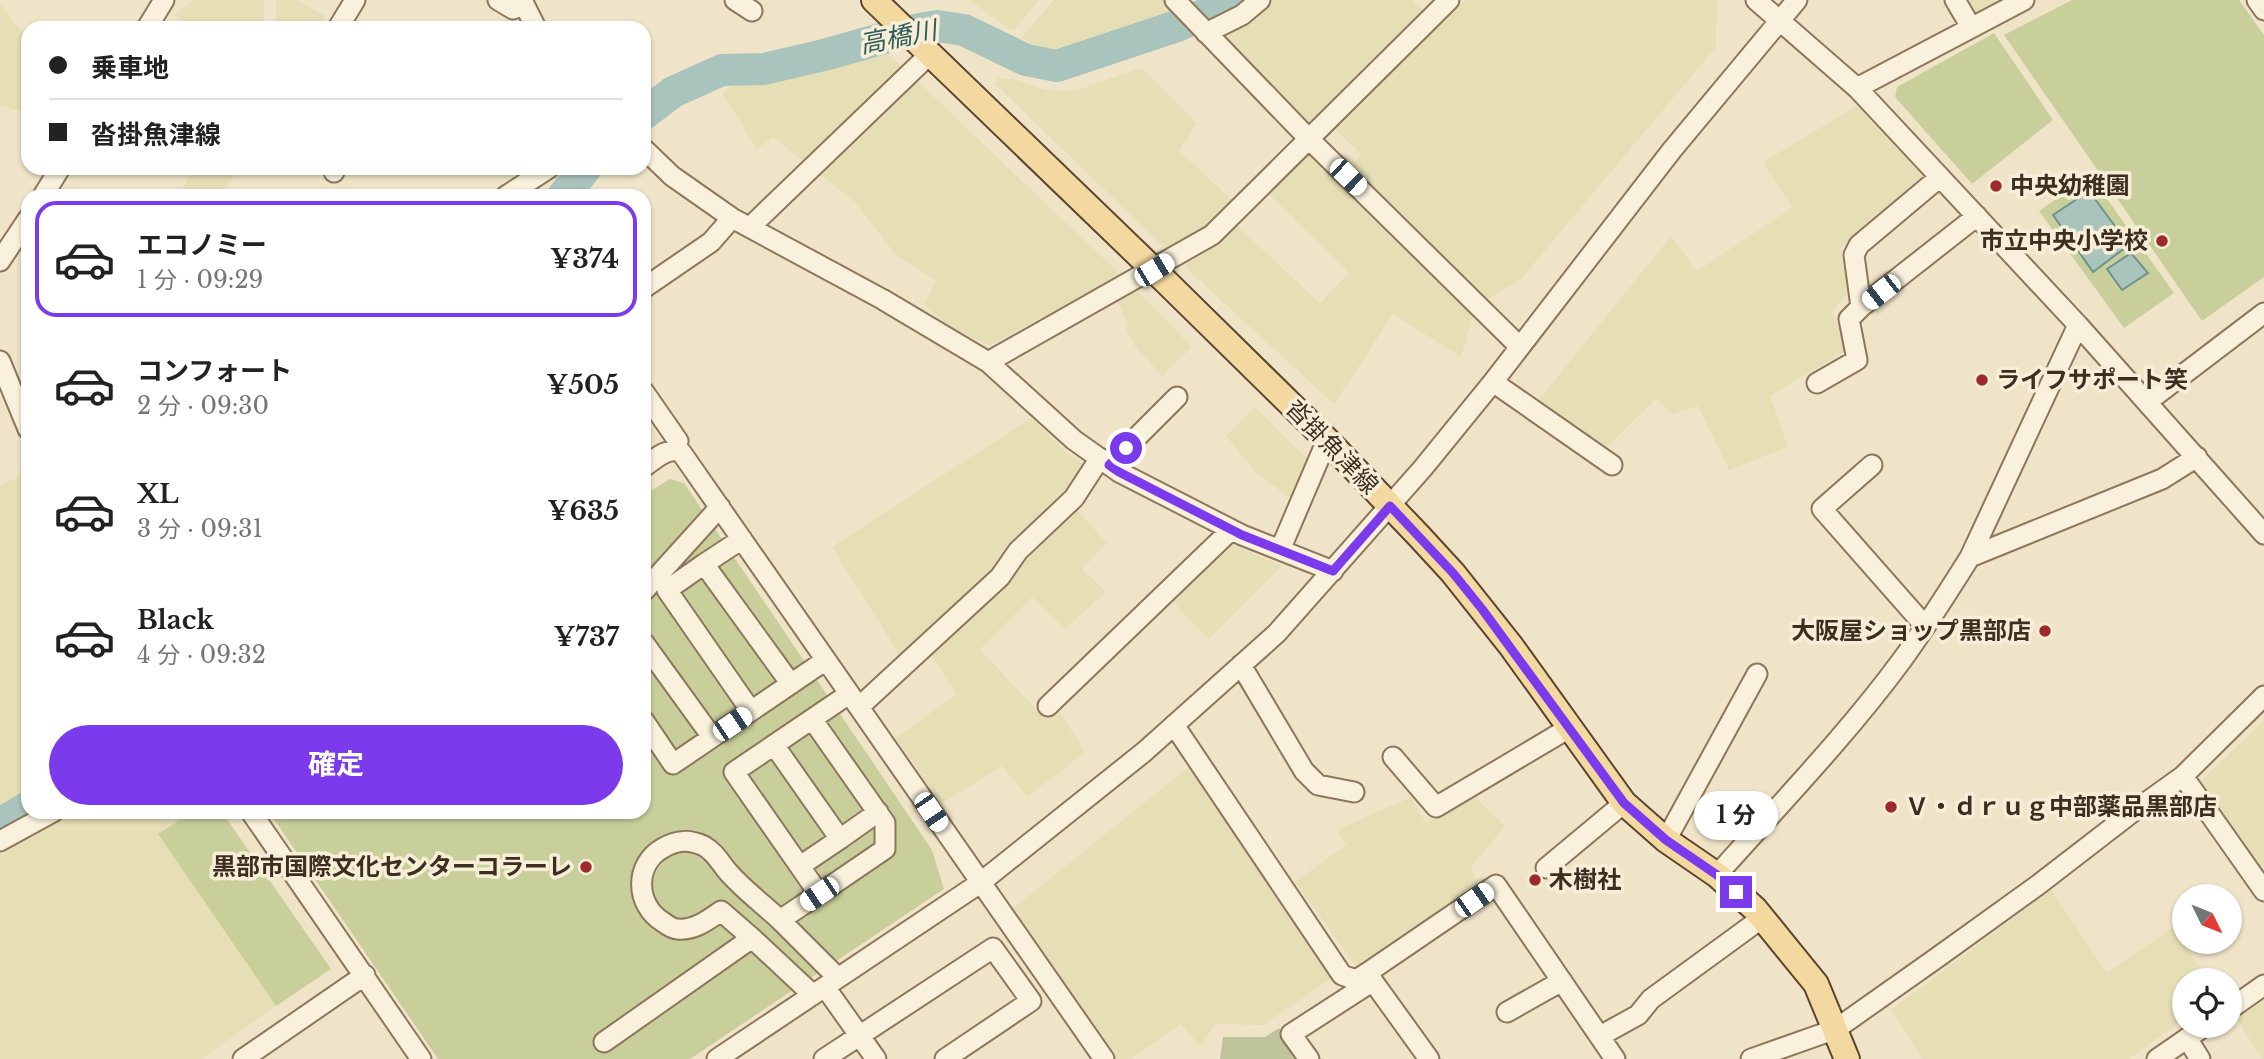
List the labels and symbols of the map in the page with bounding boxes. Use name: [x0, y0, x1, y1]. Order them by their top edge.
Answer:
water label: 高橋川: [857, 13, 942, 60]
car: [1326, 155, 1371, 199]
place label: 中央幼稚園: [2010, 171, 2130, 200]
marker: 中央幼稚園: [1988, 178, 2004, 194]
place label: 市立中央小学校: [1980, 226, 2148, 255]
marker: 市立中央小学校: [2154, 233, 2170, 249]
car: [1131, 250, 1178, 290]
car: [1858, 271, 1905, 313]
place label: ライフサポート笑: [1996, 365, 2188, 394]
marker: ライフサポート笑: [1974, 372, 1990, 388]
street label: 沓掛魚津線: [1280, 393, 1384, 500]
route start: [1110, 432, 1142, 464]
place label: 大阪屋ショップ黒部店: [1791, 616, 2031, 645]
marker: 大阪屋ショップ黒部店: [2037, 623, 2053, 639]
car: [709, 704, 756, 744]
car: [911, 789, 952, 835]
callout: 1 分: [1694, 790, 1778, 840]
place label: Ｖ・ｄｒｕｇ中部薬品黒部店: [1905, 792, 2217, 821]
marker: Ｖ・ｄｒｕｇ中部薬品黒部店: [1883, 799, 1899, 815]
place label: 黒部市国際文化センターコラーレ: [212, 852, 572, 881]
marker: 黒部市国際文化センターコラーレ: [578, 859, 594, 875]
place label: 木樹社: [1549, 865, 1621, 894]
marker: 木樹社: [1527, 872, 1543, 888]
car: [796, 874, 843, 914]
route end: [1720, 876, 1752, 908]
car: [1451, 879, 1498, 921]
north arrow: [2172, 884, 2242, 954]

